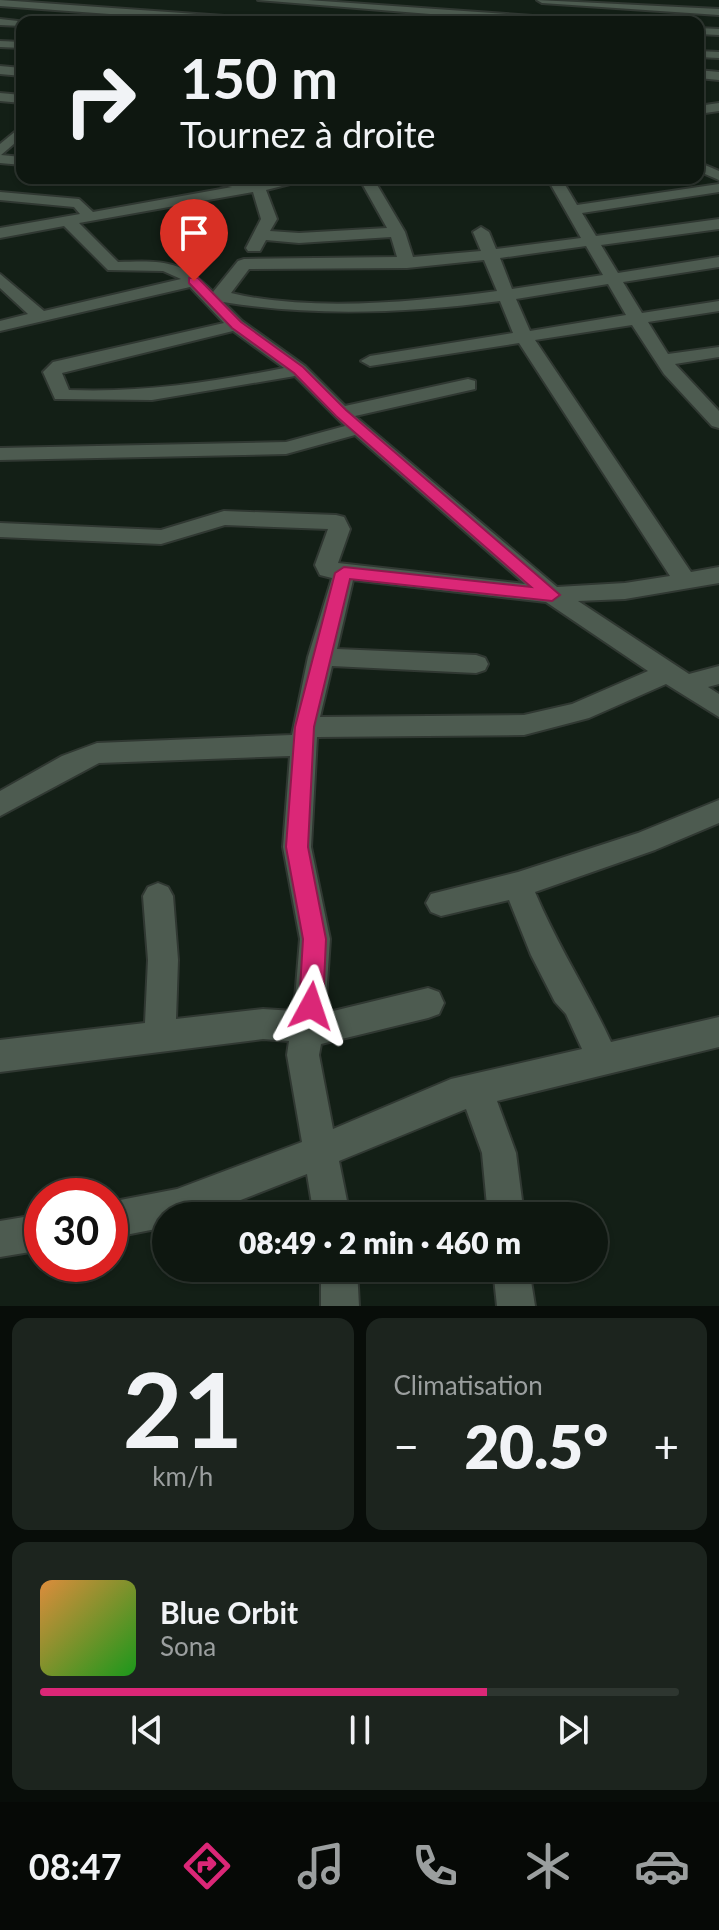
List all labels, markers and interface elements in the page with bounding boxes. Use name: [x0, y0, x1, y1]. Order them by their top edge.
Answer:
text: 150 m: [180, 44, 338, 111]
icon: right: [48, 48, 152, 152]
text: Tournez à droite: [180, 112, 436, 156]
pin: [160, 199, 228, 281]
icon: arrive: [172, 211, 216, 255]
position arrow: [269, 964, 353, 1048]
speed limit sign: 30: [24, 1178, 128, 1282]
text: 08:49 · 2 min · 460 m: [239, 1224, 521, 1260]
text: 21: [122, 1345, 243, 1470]
text: Climatisation: [394, 1369, 543, 1401]
text: 20.5°: [464, 1410, 608, 1482]
text: −: [394, 1420, 419, 1472]
text: +: [653, 1420, 679, 1472]
text: km/h: [152, 1460, 213, 1492]
text: Blue Orbit: [160, 1594, 298, 1630]
text: Sona: [160, 1630, 216, 1662]
icon: previous: [125, 1708, 169, 1752]
icon: pause: [338, 1708, 382, 1752]
icon: next: [551, 1708, 595, 1752]
icon: directions: [179, 1838, 235, 1894]
icon: music: [293, 1838, 349, 1894]
icon: phone: [407, 1838, 463, 1894]
icon: climate: [520, 1838, 576, 1894]
icon: car: [634, 1838, 690, 1894]
text: 08:47: [29, 1844, 122, 1888]

